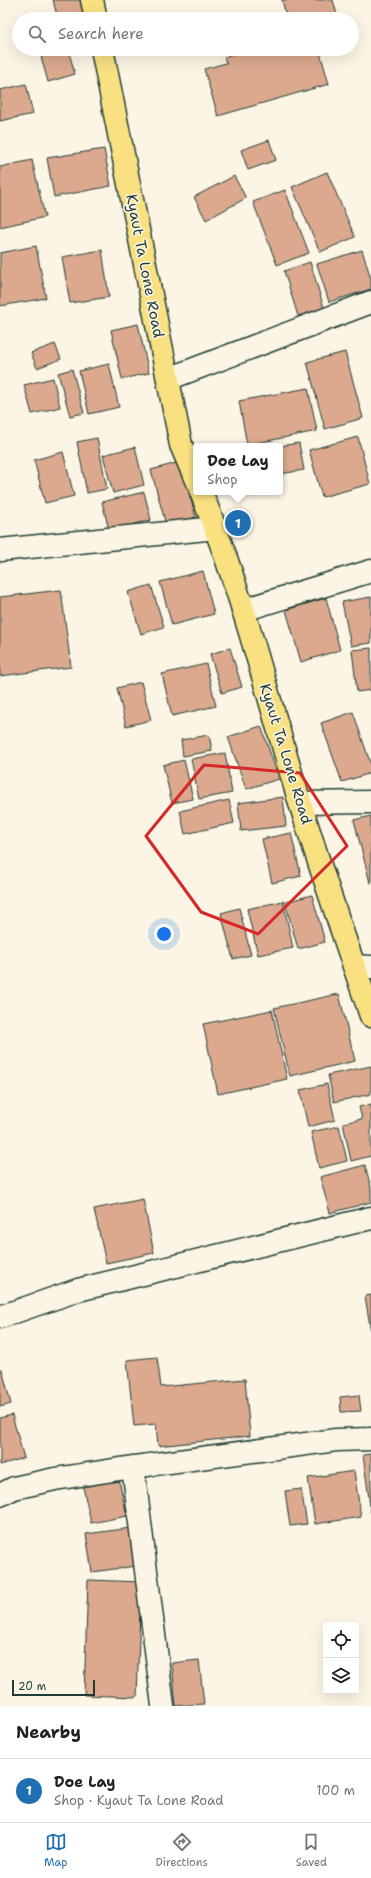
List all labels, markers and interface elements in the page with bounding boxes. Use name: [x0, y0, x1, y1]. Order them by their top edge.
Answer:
search box: [12, 12, 359, 56]
icon: search: [26, 23, 48, 45]
text: Search here: [58, 24, 144, 44]
street label: Kyaut Ta Lone Road: [121, 192, 169, 340]
popup: [193, 443, 283, 495]
text: Doe Lay: [207, 451, 269, 471]
text: Shop: [207, 471, 238, 488]
pin: 1: [225, 508, 251, 538]
street label: Kyaut Ta Lone Road: [255, 681, 317, 827]
your location: [154, 924, 174, 944]
map controls: [323, 1622, 359, 1694]
button: locate: [323, 1622, 359, 1658]
button: layers: [323, 1658, 359, 1694]
scale bar: [12, 1678, 95, 1697]
text: 20 m: [18, 1679, 46, 1694]
text: Nearby: [16, 1721, 81, 1743]
text: Doe Lay: [54, 1772, 116, 1792]
text: 1: [26, 1782, 32, 1799]
text: 100 m: [316, 1782, 355, 1799]
text: Shop · Kyaut Ta Lone Road: [54, 1792, 223, 1809]
tab: Map: [44, 1831, 68, 1870]
tab: Directions: [155, 1831, 208, 1870]
tab: Saved: [296, 1831, 327, 1870]

